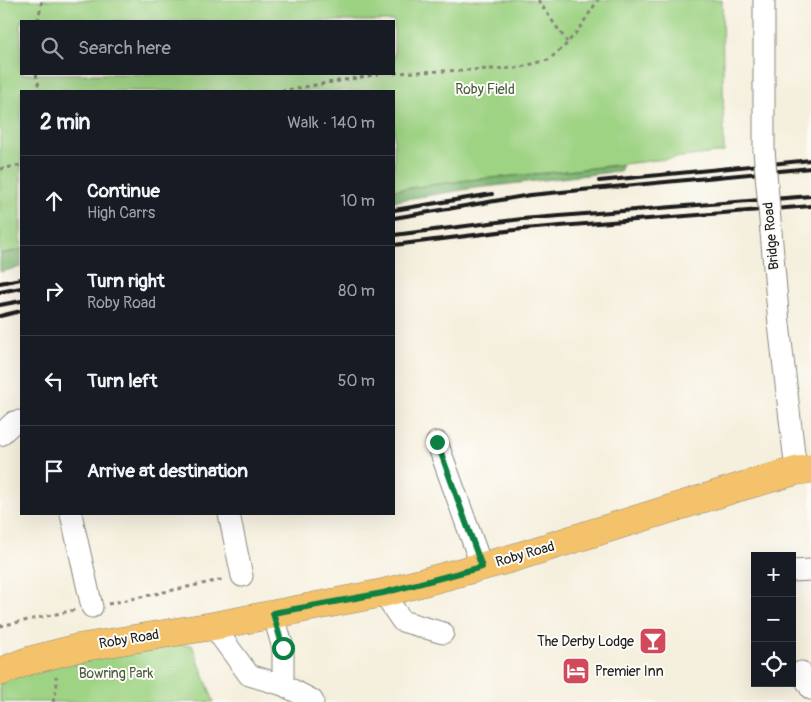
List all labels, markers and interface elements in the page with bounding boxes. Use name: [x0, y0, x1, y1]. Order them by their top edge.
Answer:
search box: [20, 20, 395, 75]
icon: search: [38, 34, 66, 62]
text: Search here: [78, 36, 171, 60]
park label: Roby Field: [455, 81, 515, 98]
text: 2 min: [40, 109, 90, 136]
text: Walk · 140 m: [287, 113, 375, 133]
text: Continue: [87, 179, 160, 203]
icon: ahead: [40, 187, 68, 215]
text: 10 m: [340, 191, 375, 211]
street label: Bridge Road: [760, 201, 782, 271]
text: High Carrs: [87, 203, 155, 223]
text: Turn right: [87, 269, 165, 293]
icon: right: [40, 277, 68, 305]
text: 80 m: [338, 281, 375, 301]
text: Roby Road: [87, 293, 156, 313]
icon: left: [40, 367, 68, 395]
text: Turn left: [87, 369, 157, 393]
text: 50 m: [338, 371, 375, 391]
route end: [426, 431, 449, 454]
icon: arrive: [40, 457, 68, 485]
text: Arrive at destination: [87, 459, 248, 483]
street label: Roby Road: [494, 537, 557, 571]
map controls: [751, 552, 796, 687]
button: +: [751, 552, 796, 597]
button: −: [751, 597, 796, 642]
street label: Roby Road: [98, 626, 160, 652]
bar icon: The Derby Lodge: [638, 626, 668, 656]
place label: The Derby Lodge: [537, 633, 634, 650]
route start: [272, 637, 295, 660]
button: locate: [751, 642, 796, 687]
hotel icon: Premier Inn: [561, 656, 591, 686]
place label: Premier Inn: [595, 663, 664, 680]
park label: Bowring Park: [79, 665, 153, 682]

